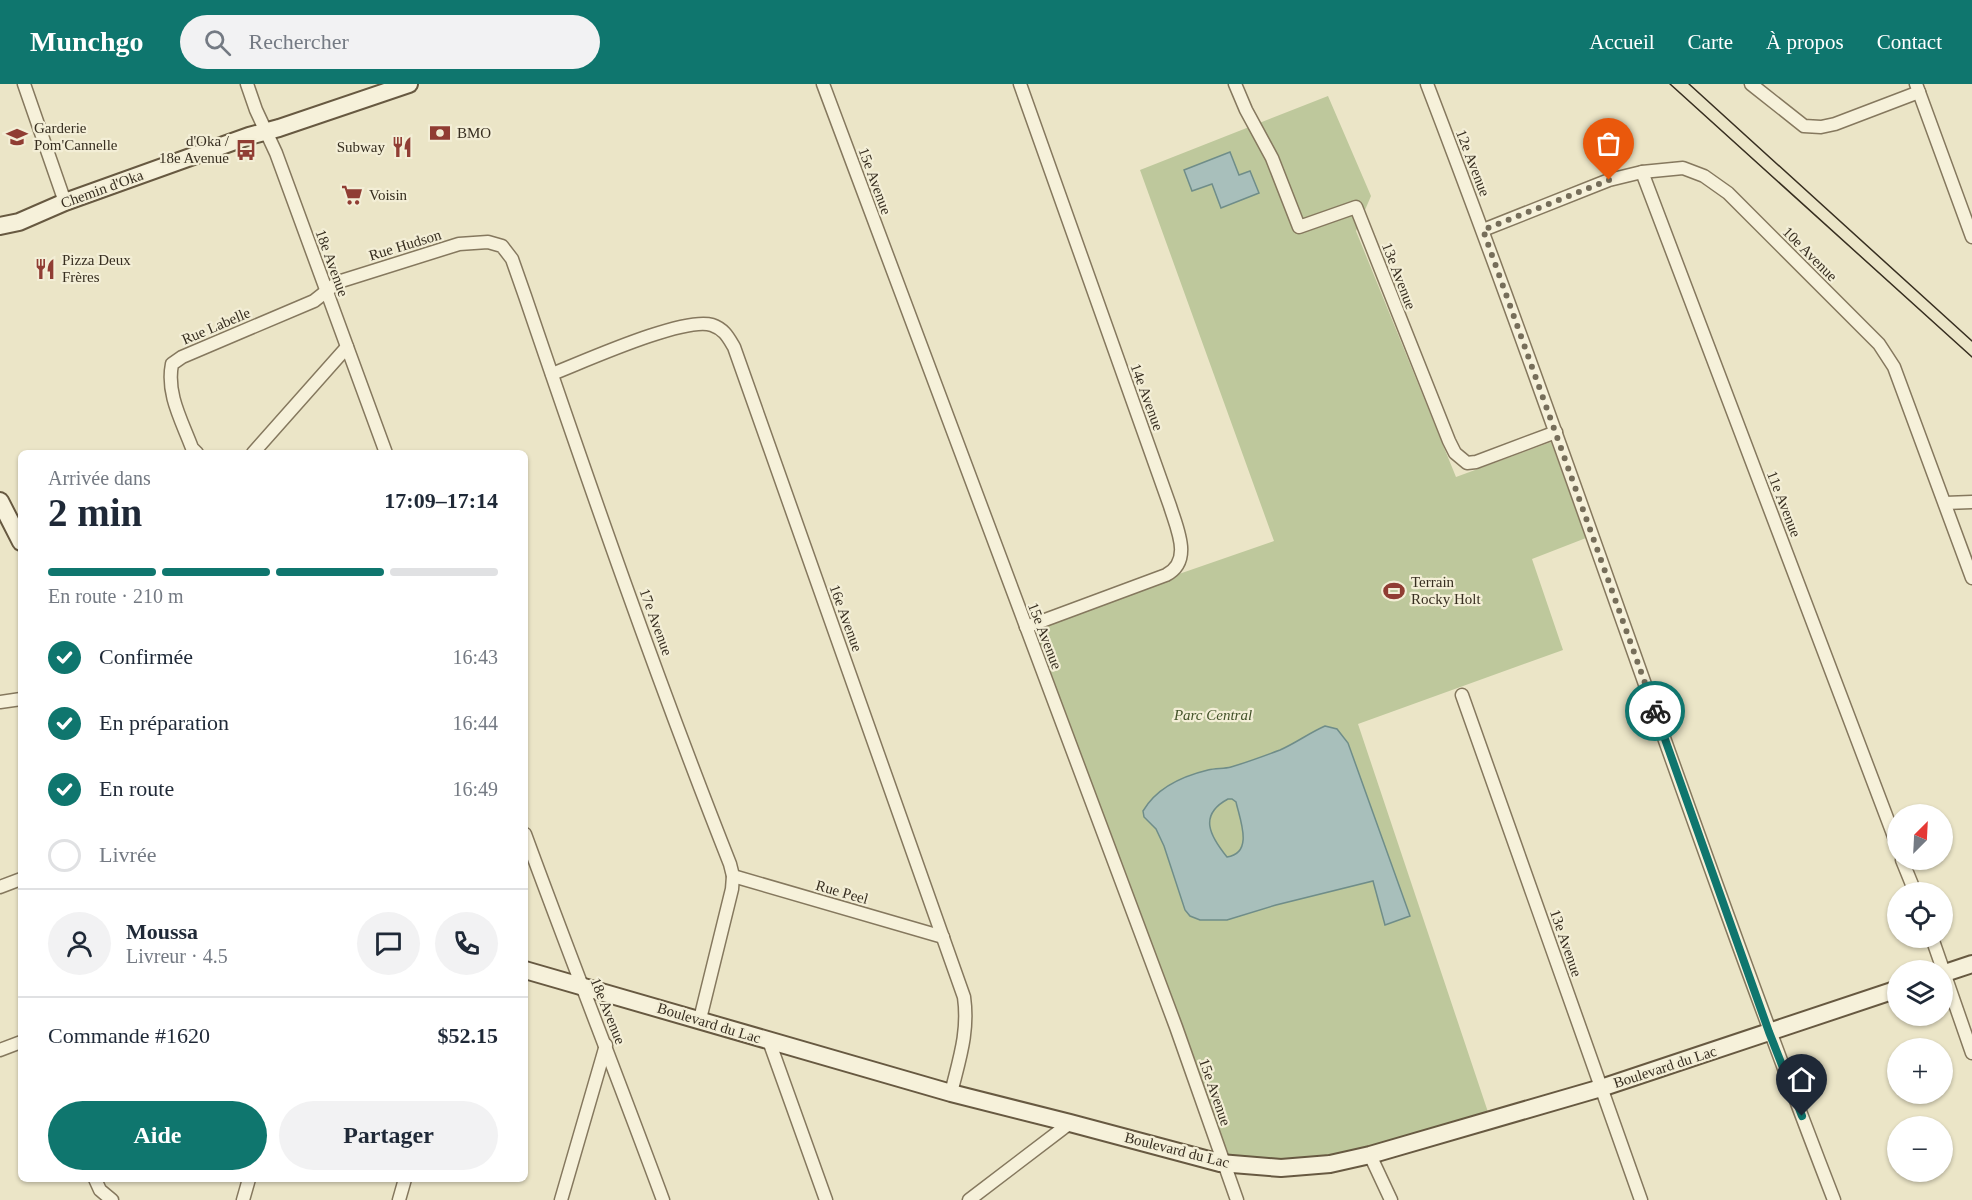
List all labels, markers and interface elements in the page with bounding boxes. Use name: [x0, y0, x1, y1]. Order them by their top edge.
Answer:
search box: [180, 15, 600, 69]
text: Munchgo: [30, 26, 144, 57]
icon: search: [201, 26, 234, 59]
text: Rechercher: [249, 29, 349, 54]
text: Accueil: [1589, 30, 1655, 54]
text: Carte: [1688, 30, 1733, 54]
text: À propos: [1766, 30, 1844, 54]
text: Contact: [1877, 30, 1942, 54]
pin: [1583, 118, 1634, 180]
place label: Garderie Pom'Cannelle: [34, 120, 118, 153]
bank icon: BMO: [428, 121, 452, 145]
school or university icon: Garderie Pom'Cannelle: [5, 125, 29, 149]
place label: BMO: [457, 125, 491, 141]
street label: 12e Avenue: [1453, 127, 1493, 199]
icon: bag: [1592, 127, 1625, 160]
place label: d'Oka / 18e Avenue: [159, 133, 230, 166]
restaurant icon: Subway: [390, 135, 414, 159]
bus stop icon: d'Oka / 18e Avenue: [234, 138, 258, 162]
place label: Subway: [337, 139, 385, 155]
street label: 15e Avenue: [855, 145, 895, 217]
street label: Chemin d'Oka: [59, 167, 146, 211]
supermarket icon: Voisin: [340, 183, 364, 207]
place label: Voisin: [369, 187, 408, 203]
street label: 10e Avenue: [1780, 224, 1841, 285]
street label: Rue Hudson: [367, 226, 443, 264]
street label: 18e Avenue: [312, 227, 352, 299]
street label: 13e Avenue: [1379, 240, 1419, 312]
place label: Pizza Deux Frères: [62, 252, 131, 285]
restaurant icon: Pizza Deux Frères: [33, 257, 57, 281]
street label: Rue Labelle: [179, 304, 253, 348]
street label: 14e Avenue: [1127, 361, 1167, 433]
text: Arrivée dans: [48, 467, 151, 489]
street label: 11e Avenue: [1764, 469, 1804, 540]
text: 17:09–17:14: [384, 488, 498, 513]
text: 2 min: [48, 491, 142, 534]
place label: Terrain Rocky Holt: [1411, 574, 1481, 607]
sports icon: Terrain Rocky Holt: [1382, 579, 1406, 603]
street label: 16e Avenue: [826, 582, 866, 654]
text: En route · 210 m: [48, 585, 184, 607]
street label: 17e Avenue: [636, 586, 676, 658]
street label: 15e Avenue: [1025, 600, 1065, 672]
icon: check: [48, 641, 81, 674]
text: Confirmée: [99, 644, 193, 669]
text: 16:43: [452, 646, 498, 668]
courier: [1625, 681, 1685, 741]
icon: bike: [1639, 695, 1672, 728]
icon: check: [48, 707, 81, 740]
park label: Parc Central: [1173, 707, 1252, 723]
text: En préparation: [99, 710, 229, 735]
text: 16:44: [452, 712, 498, 734]
icon: check: [48, 773, 81, 806]
text: En route: [99, 776, 174, 801]
text: 16:49: [452, 778, 498, 800]
north arrow: [1887, 804, 1953, 870]
map controls: [1887, 804, 1953, 1182]
text: Livrée: [99, 842, 156, 867]
street label: Rue Peel: [814, 877, 870, 907]
button: locate: [1887, 882, 1953, 948]
street label: 13e Avenue: [1547, 907, 1585, 979]
button: person: [48, 912, 111, 975]
button: chat: [357, 912, 420, 975]
button: phone: [435, 912, 498, 975]
text: Moussa: [126, 919, 198, 944]
text: Livreur · 4.5: [126, 945, 228, 967]
button: layers: [1887, 960, 1953, 1026]
street label: 18e Avenue: [587, 975, 629, 1047]
street label: Boulevard du Lac: [655, 1000, 763, 1046]
text: Commande #1620: [48, 1023, 210, 1048]
text: $52.15: [438, 1023, 498, 1048]
button: +: [1887, 1038, 1953, 1104]
street label: Boulevard du Lac: [1611, 1043, 1719, 1091]
pin: [1776, 1054, 1827, 1116]
street label: 15e Avenue: [1196, 1056, 1234, 1128]
icon: home: [1785, 1063, 1818, 1096]
button: Aide: [48, 1101, 267, 1170]
button: Partager: [279, 1101, 498, 1170]
button: −: [1887, 1116, 1953, 1182]
street label: Boulevard du Lac: [1123, 1129, 1231, 1171]

